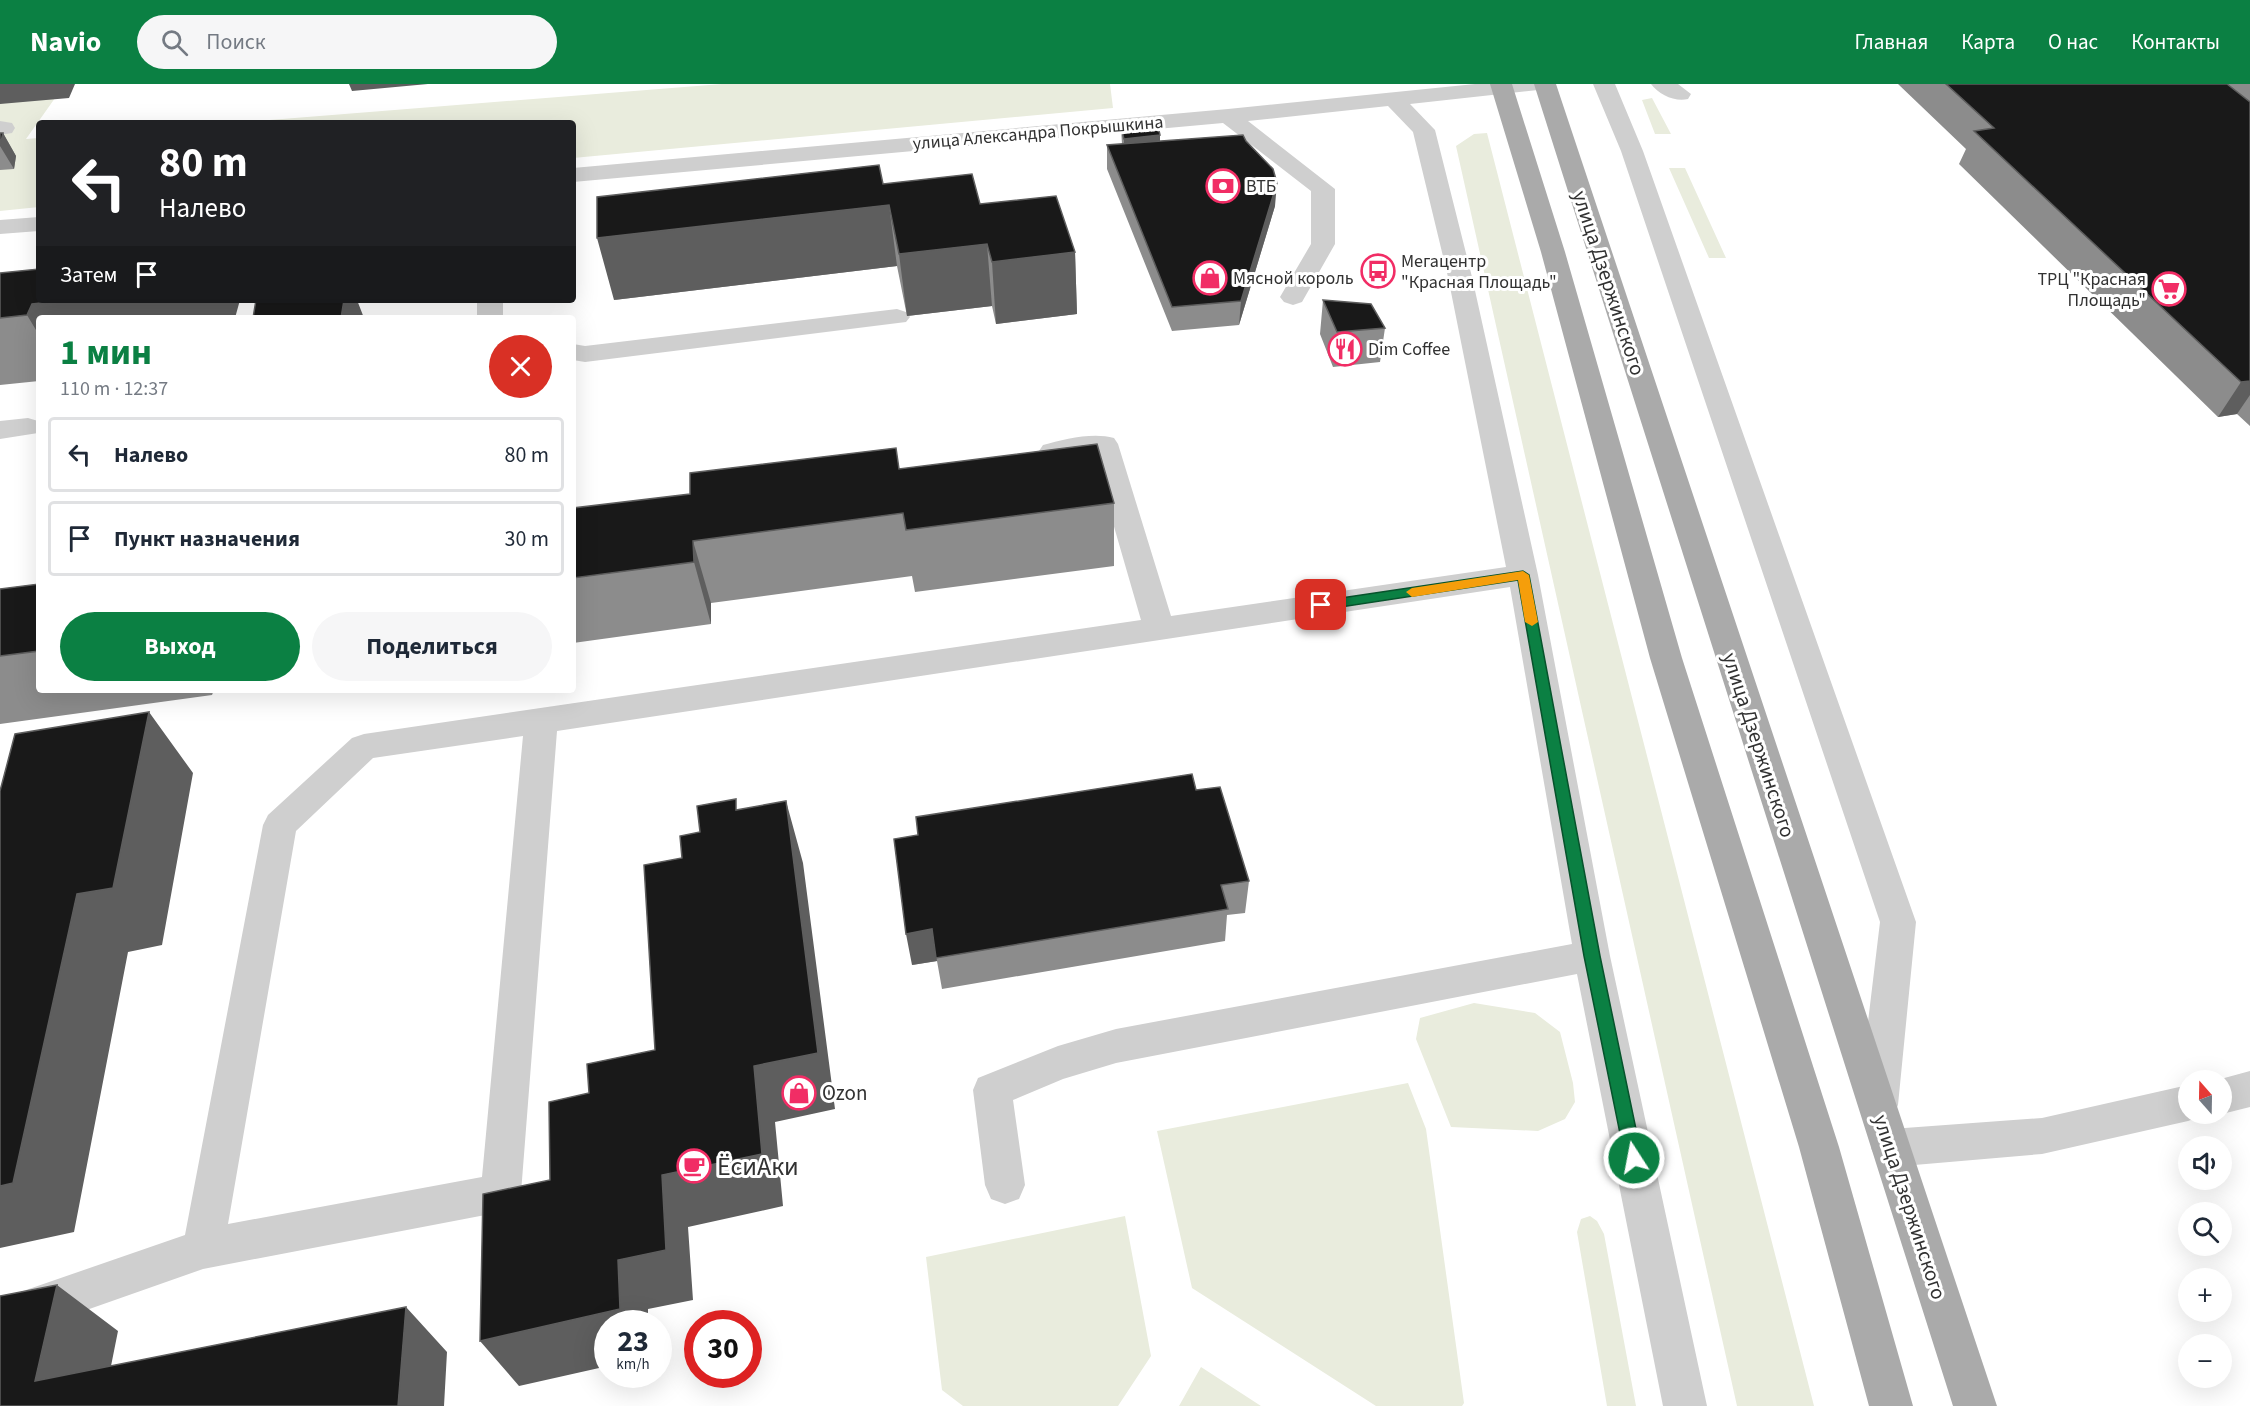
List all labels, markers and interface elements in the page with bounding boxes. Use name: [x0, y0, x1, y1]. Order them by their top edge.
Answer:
search box: [137, 15, 557, 69]
text: Navio: [30, 22, 101, 62]
icon: search: [158, 26, 191, 59]
text: Поиск: [206, 26, 266, 58]
text: Главная: [1855, 27, 1928, 57]
text: Карта: [1961, 27, 2015, 57]
text: О нас: [2048, 27, 2098, 57]
text: Контакты: [2131, 27, 2220, 57]
street label: улица Александра Покрышкина: [912, 110, 1164, 156]
text: 80 m: [159, 133, 248, 193]
icon: left: [60, 144, 138, 222]
bank icon: ВТБ: [1205, 168, 1241, 204]
place label: ВТБ: [1246, 174, 1276, 199]
street label: улица Дзержинского: [1565, 187, 1653, 379]
text: Налево: [159, 189, 246, 228]
place label: Мегацентр "Красная Площадь": [1401, 249, 1557, 295]
bus stop icon: Мегацентр "Красная Площадь": [1360, 253, 1396, 289]
icon: arrive: [130, 258, 163, 291]
text: Затем: [60, 259, 118, 291]
shop icon: Мясной король: [1192, 260, 1228, 296]
place label: Мясной король: [1233, 266, 1354, 291]
place label: ТРЦ "Красная Площадь": [2037, 267, 2146, 313]
supermarket icon: ТРЦ "Красная Площадь": [2151, 271, 2187, 307]
text: 1 мин: [60, 327, 152, 378]
restaurant icon: Dim Coffee: [1327, 331, 1363, 367]
button: close: [489, 335, 552, 398]
place label: Dim Coffee: [1368, 337, 1450, 362]
text: 110 m · 12:37: [60, 375, 168, 403]
icon: left: [63, 438, 96, 471]
text: Налево: [114, 439, 188, 471]
text: 80 m: [504, 439, 549, 471]
icon: arrive: [63, 522, 96, 555]
text: Пункт назначения: [114, 523, 300, 555]
text: 30 m: [504, 523, 549, 555]
pin: [1295, 579, 1346, 630]
icon: arrive: [1304, 588, 1337, 621]
button: Выход: [60, 612, 300, 681]
button: Поделиться: [312, 612, 552, 681]
street label: улица Дзержинского: [1715, 649, 1803, 841]
north arrow: [2178, 1070, 2232, 1124]
map controls: [2178, 1070, 2232, 1388]
shop icon: Ozon: [781, 1075, 817, 1111]
place label: Ozon: [822, 1078, 867, 1108]
street label: улица Дзержинского: [1866, 1111, 1954, 1303]
position arrow: [1602, 1126, 1666, 1190]
button: sound: [2178, 1136, 2232, 1190]
cafe icon: ЁсиАки: [676, 1148, 712, 1184]
place label: ЁсиАки: [717, 1148, 799, 1185]
button: search: [2178, 1202, 2232, 1256]
button: +: [2178, 1268, 2232, 1322]
speed limit sign: 30: [684, 1310, 762, 1388]
text: 23: [617, 1320, 649, 1363]
button: −: [2178, 1334, 2232, 1388]
text: km/h: [616, 1354, 650, 1375]

